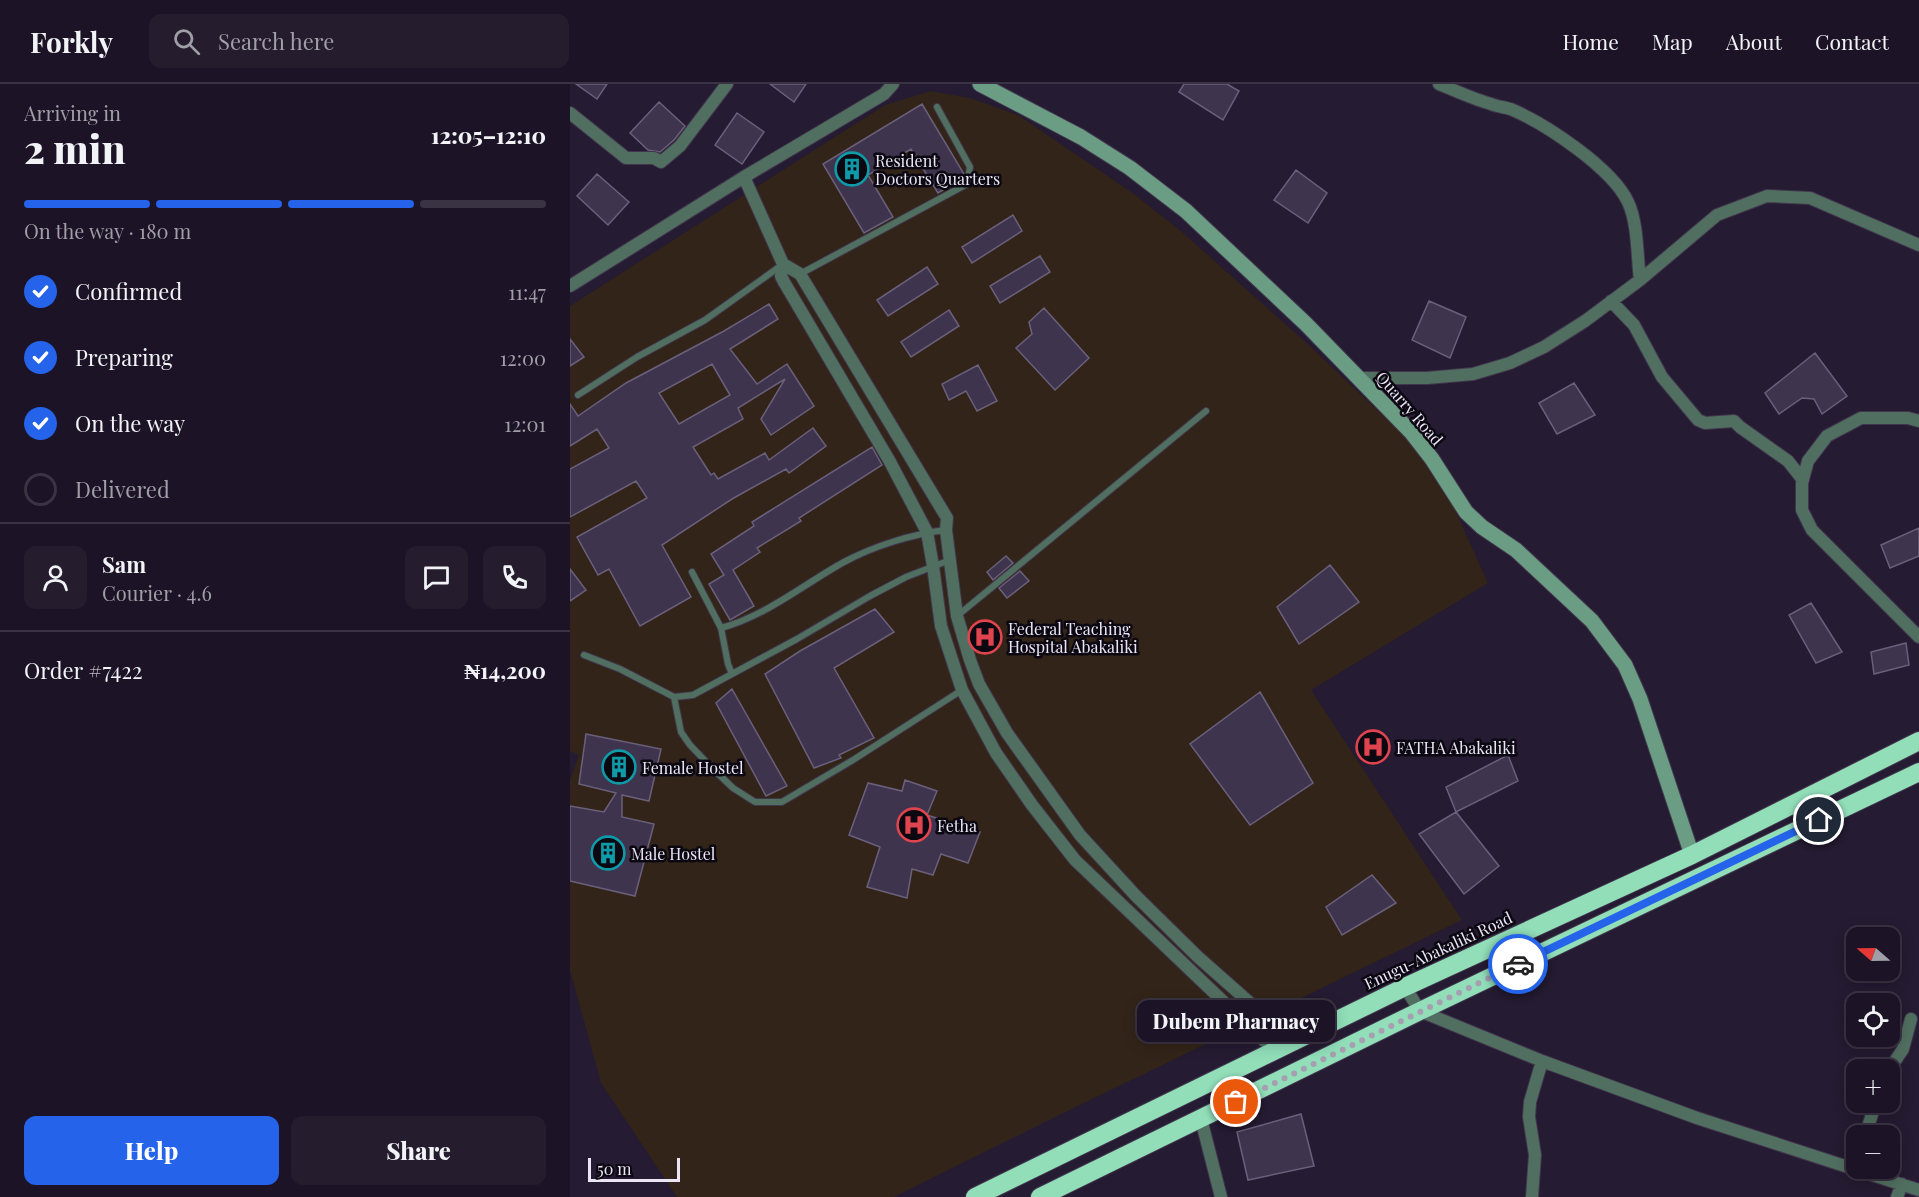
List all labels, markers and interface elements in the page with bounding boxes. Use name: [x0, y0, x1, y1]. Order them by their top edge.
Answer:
search box: [149, 14, 569, 68]
text: Forkly: [30, 23, 113, 60]
icon: search: [170, 25, 203, 58]
text: Search here: [218, 26, 334, 56]
text: Home: [1563, 27, 1619, 55]
text: Map: [1652, 27, 1693, 55]
text: About: [1726, 27, 1782, 55]
text: Contact: [1815, 27, 1889, 55]
text: Arriving in: [24, 99, 121, 126]
text: 12:05–12:10: [431, 120, 546, 150]
text: 2 min: [24, 122, 126, 174]
place label: Resident Doctors Quarters: [875, 150, 1000, 189]
building icon: Resident Doctors Quarters: [834, 151, 870, 187]
text: On the way · 180 m: [24, 217, 191, 244]
icon: check: [24, 275, 57, 308]
text: Confirmed: [75, 276, 182, 306]
text: 11:47: [508, 278, 546, 305]
icon: check: [24, 341, 57, 374]
text: Preparing: [75, 342, 173, 372]
text: 12:00: [500, 344, 546, 371]
street label: Quarry Road: [1372, 367, 1448, 449]
icon: check: [24, 407, 57, 440]
text: On the way: [75, 408, 185, 438]
text: 12:01: [504, 410, 546, 437]
text: Delivered: [75, 474, 170, 504]
button: person: [24, 546, 87, 609]
button: chat: [405, 546, 468, 609]
button: phone: [483, 546, 546, 609]
text: Sam: [102, 549, 146, 579]
text: Courier · 4.6: [102, 579, 212, 606]
place label: Federal Teaching Hospital Abakaliki: [1008, 618, 1138, 657]
hospital icon: Federal Teaching Hospital Abakaliki: [967, 619, 1003, 655]
text: Order #7422: [24, 655, 143, 685]
text: ₦14,200: [464, 655, 546, 685]
hospital icon: FATHA Abakaliki: [1355, 729, 1391, 765]
place label: FATHA Abakaliki: [1396, 737, 1516, 758]
building icon: Female Hostel: [601, 749, 637, 785]
place label: Female Hostel: [642, 757, 744, 778]
pin: [1793, 794, 1844, 845]
icon: home: [1802, 803, 1835, 836]
hospital icon: Fetha: [896, 807, 932, 843]
place label: Fetha: [937, 815, 977, 836]
building icon: Male Hostel: [590, 835, 626, 871]
place label: Male Hostel: [631, 843, 716, 864]
street label: Enugu-Abakaliki Road: [1361, 906, 1515, 994]
north arrow: [1846, 927, 1900, 981]
map controls: [1846, 927, 1900, 1179]
courier: [1488, 934, 1548, 994]
icon: car: [1502, 948, 1535, 981]
button: locate: [1846, 993, 1900, 1047]
callout: Dubem Pharmacy: [1137, 1000, 1335, 1042]
text: Dubem Pharmacy: [1153, 1007, 1319, 1034]
button: +: [1846, 1059, 1900, 1113]
pin: [1210, 1076, 1261, 1127]
icon: bag: [1219, 1085, 1252, 1118]
button: Help: [24, 1116, 279, 1185]
button: Share: [291, 1116, 546, 1185]
button: −: [1846, 1125, 1900, 1179]
scale bar: [588, 1155, 680, 1182]
text: 50 m: [597, 1158, 631, 1179]

